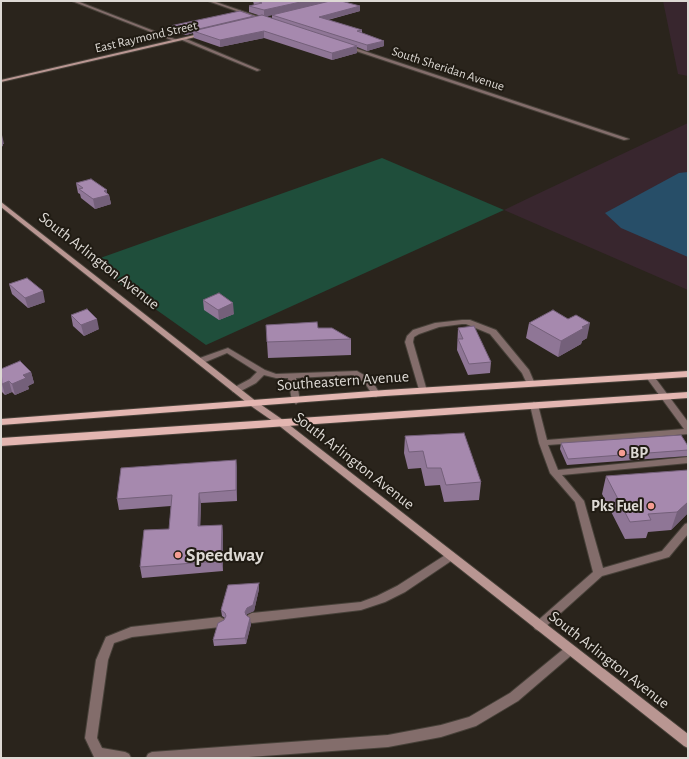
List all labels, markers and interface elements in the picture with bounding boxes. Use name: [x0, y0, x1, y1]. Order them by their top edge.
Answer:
street label: East Raymond Street: [93, 18, 199, 56]
street label: South Sheridan Avenue: [390, 43, 506, 95]
street label: South Arlington Avenue: [35, 208, 163, 314]
street label: Southeastern Avenue: [276, 367, 410, 395]
street label: South Arlington Avenue: [290, 408, 418, 514]
place label: BP: [630, 443, 648, 463]
marker: BP: [617, 448, 627, 458]
place label: Pks Fuel: [591, 496, 643, 516]
marker: Pks Fuel: [646, 501, 656, 511]
place label: Speedway: [186, 544, 264, 566]
marker: Speedway: [173, 550, 183, 560]
street label: South Arlington Avenue: [545, 607, 673, 713]

